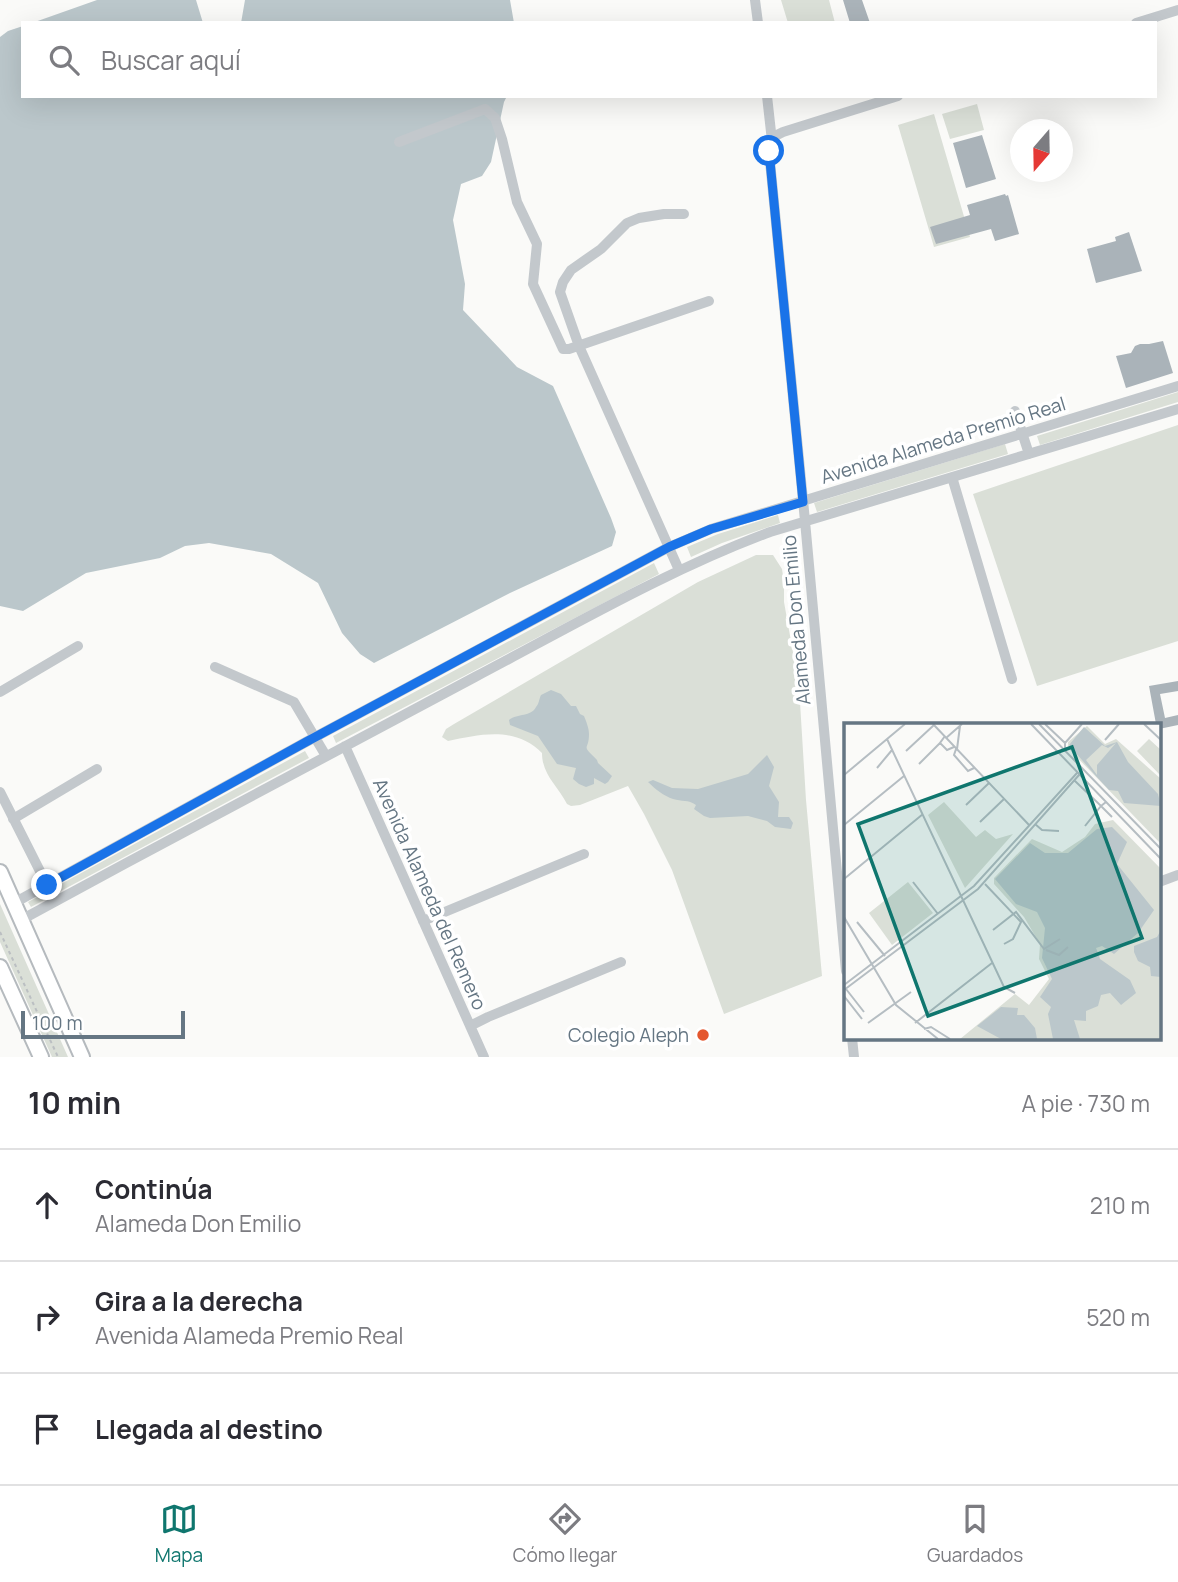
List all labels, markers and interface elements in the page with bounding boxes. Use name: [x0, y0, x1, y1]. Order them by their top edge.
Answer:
search box: [21, 21, 1157, 98]
icon: search: [45, 41, 83, 79]
text: Buscar aquí: [101, 42, 241, 78]
north arrow: [1010, 119, 1073, 182]
route start: [753, 135, 784, 166]
street label: Avenida Alameda Premio Real: [817, 390, 1069, 490]
street label: Alameda Don Emilio: [776, 534, 816, 706]
inset map: [844, 723, 1160, 1040]
street label: Avenida Alameda del Remero: [367, 774, 493, 1014]
route end: [31, 869, 62, 900]
scale bar: [21, 1008, 186, 1040]
text: 100 m: [32, 1010, 83, 1036]
place label: Colegio Aleph: [568, 1022, 689, 1048]
marker: Colegio Aleph: [695, 1027, 711, 1043]
text: 10 min: [28, 1082, 121, 1123]
text: A pie · 730 m: [1022, 1087, 1150, 1119]
text: Continúa: [95, 1171, 213, 1207]
icon: ahead: [28, 1186, 66, 1224]
text: 210 m: [1090, 1189, 1150, 1221]
text: Alameda Don Emilio: [95, 1207, 301, 1239]
text: Gira a la derecha: [95, 1283, 303, 1319]
icon: right: [28, 1298, 66, 1336]
text: 520 m: [1086, 1301, 1150, 1333]
text: Avenida Alameda Premio Real: [95, 1319, 404, 1351]
icon: arrive: [28, 1410, 66, 1448]
text: Llegada al destino: [95, 1411, 323, 1447]
tab: Mapa: [155, 1500, 203, 1568]
tab: Cómo llegar: [513, 1500, 617, 1568]
tab: Guardados: [927, 1500, 1023, 1568]

